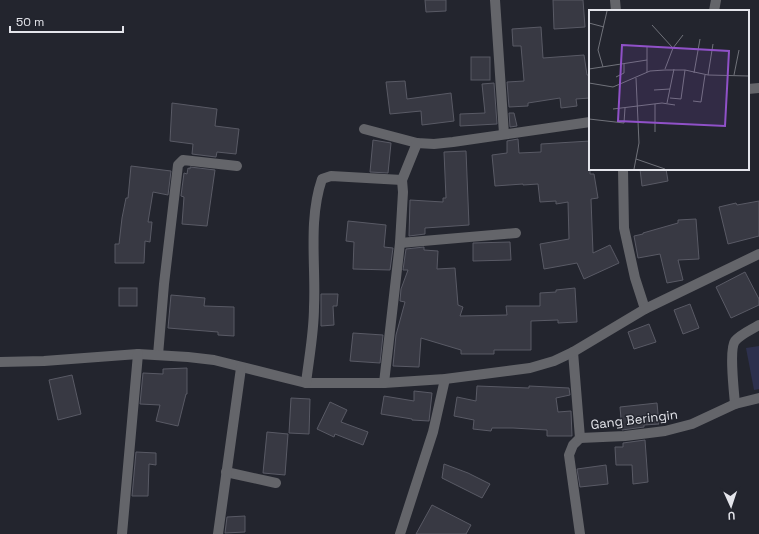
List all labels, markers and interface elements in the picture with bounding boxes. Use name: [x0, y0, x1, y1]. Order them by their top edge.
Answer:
scale bar: [10, 8, 123, 34]
inset map: [589, 10, 749, 170]
text: 50 m: [16, 14, 44, 30]
street label: Gang Beringin: [590, 406, 679, 433]
north arrow: [711, 486, 751, 526]
text: U: [727, 509, 736, 523]

